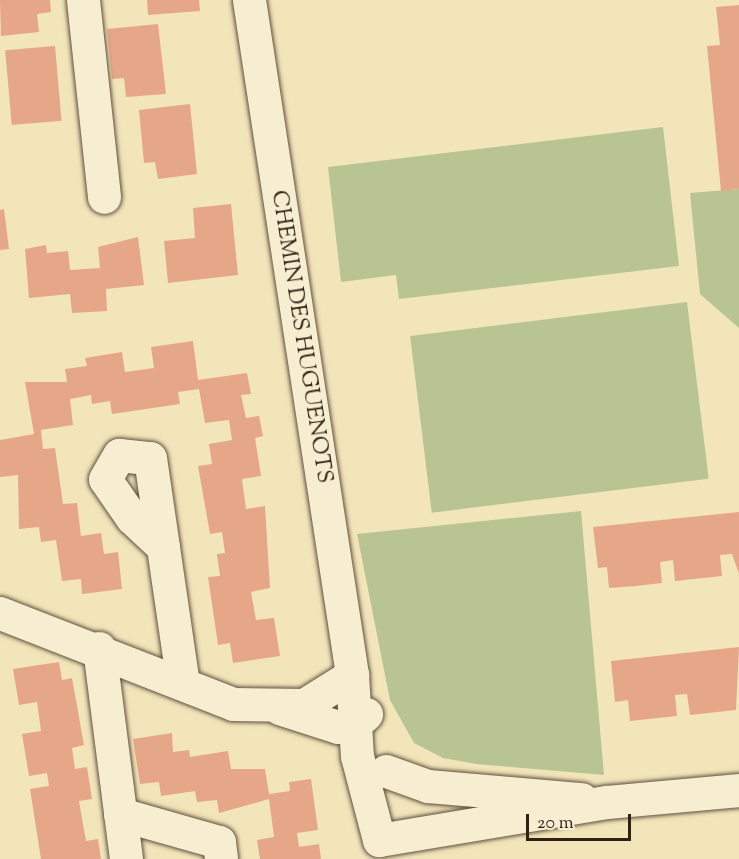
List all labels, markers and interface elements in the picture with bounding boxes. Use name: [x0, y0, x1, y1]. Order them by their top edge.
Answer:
street label: CHEMIN DES HUGUENOTS: [264, 189, 336, 485]
scale bar: [529, 802, 634, 840]
text: 20 m: [537, 811, 574, 837]

